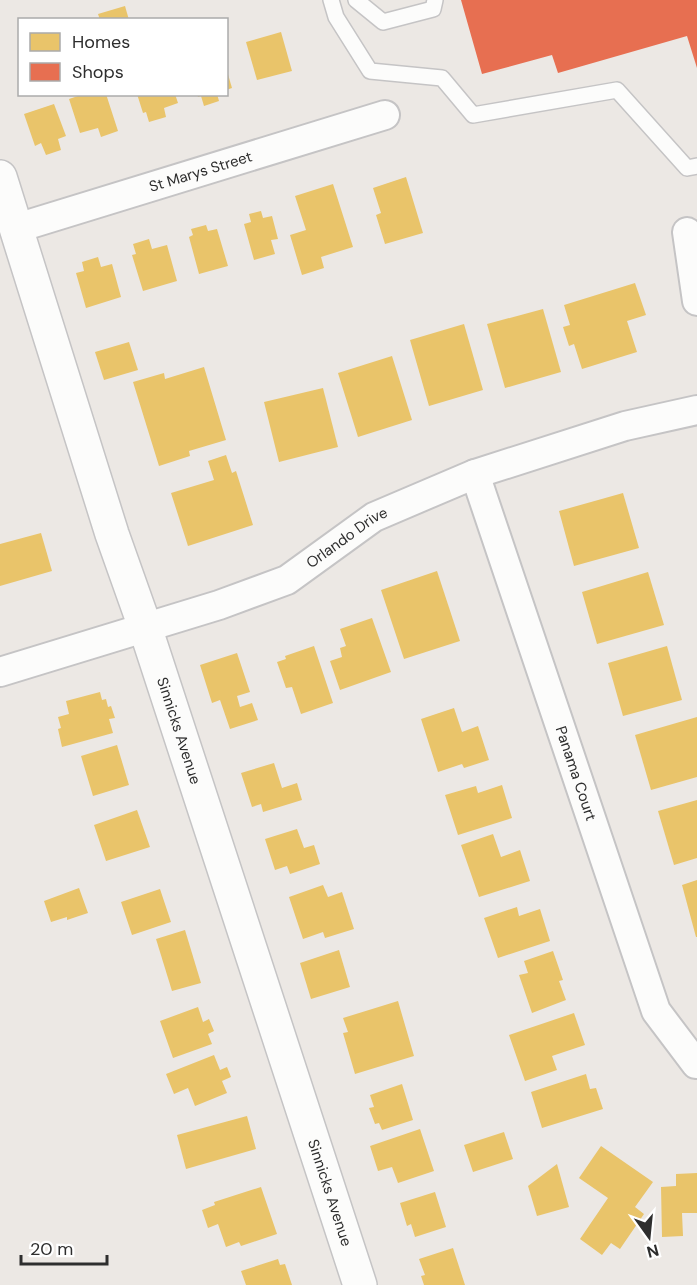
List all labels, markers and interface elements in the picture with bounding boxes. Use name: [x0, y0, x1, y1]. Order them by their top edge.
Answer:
legend: [18, 18, 228, 96]
text: Homes: [72, 30, 130, 54]
text: Shops: [72, 60, 124, 84]
street label: St Marys Street: [146, 146, 255, 197]
street label: Orlando Drive: [302, 502, 391, 573]
street label: Sinnicks Avenue: [152, 675, 206, 787]
street label: Panama Court: [551, 724, 601, 823]
street label: Sinnicks Avenue: [303, 1137, 357, 1249]
north arrow: [619, 1207, 679, 1267]
scale bar: [21, 1228, 106, 1266]
text: 20 m: [30, 1237, 73, 1261]
text: N: [644, 1239, 661, 1263]

